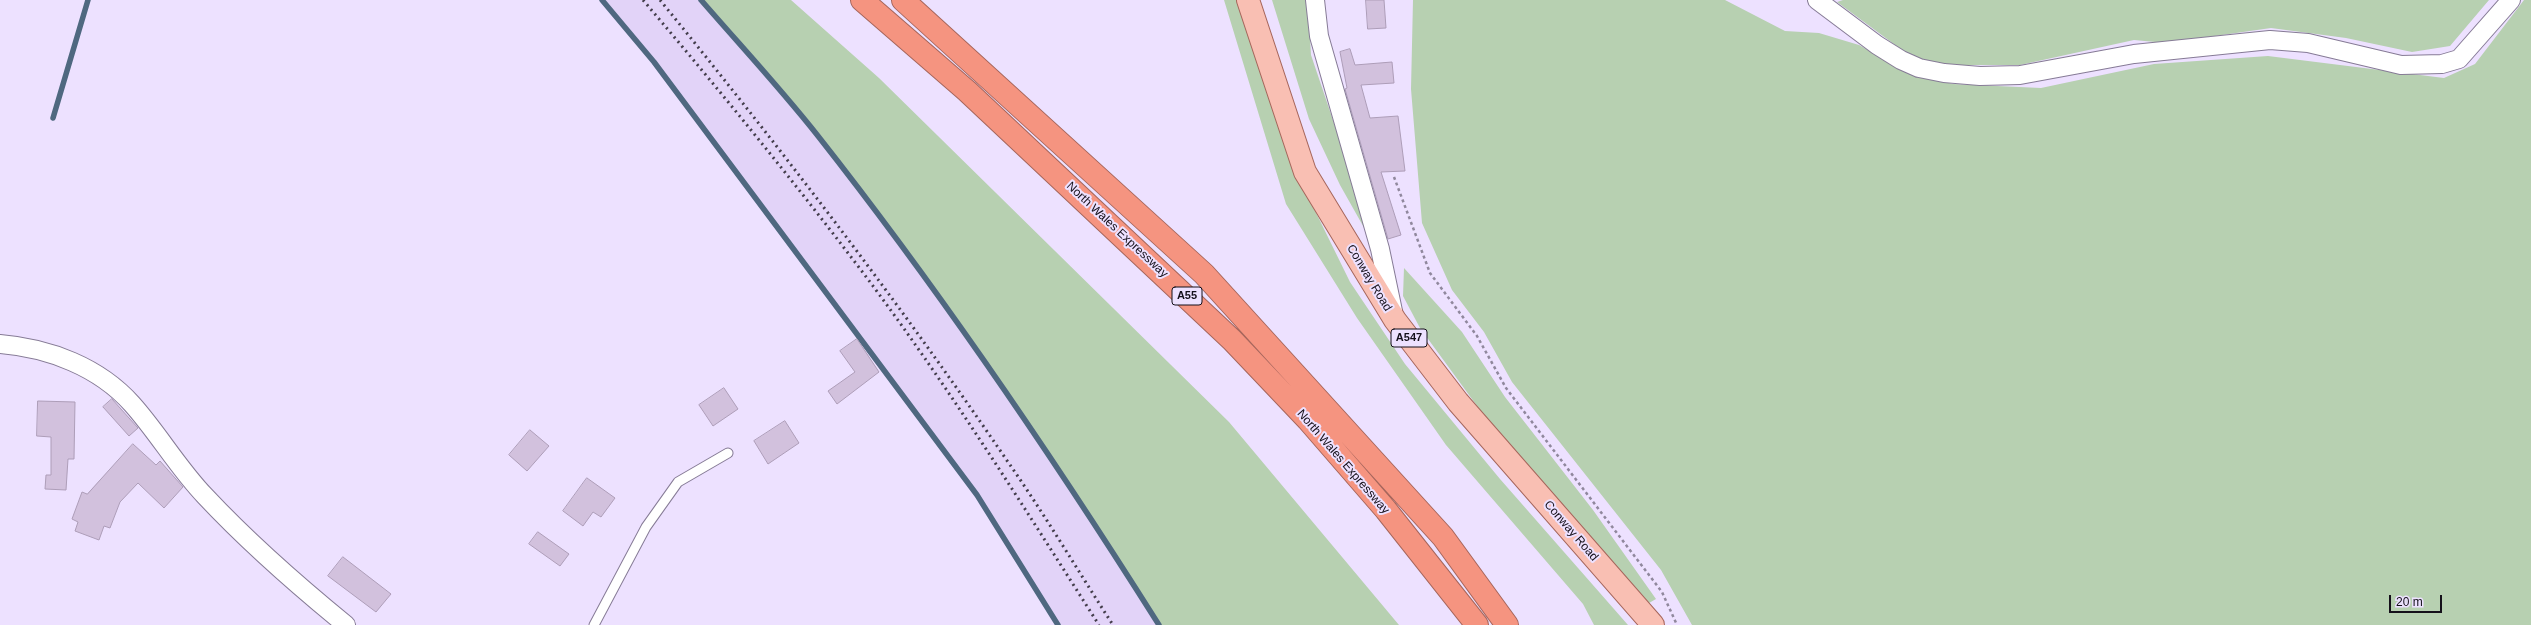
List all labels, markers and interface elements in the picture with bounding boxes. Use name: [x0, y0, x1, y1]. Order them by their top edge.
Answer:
street label: North Wales Expressway: [1063, 179, 1171, 281]
street label: Conway Road: [1343, 242, 1395, 314]
road number: A55: [1172, 287, 1202, 305]
road number: A547: [1391, 329, 1427, 347]
street label: North Wales Expressway: [1294, 407, 1392, 517]
street label: Conway Road: [1541, 498, 1601, 564]
scale bar: [2391, 587, 2444, 613]
text: 20 m: [2396, 595, 2423, 609]

